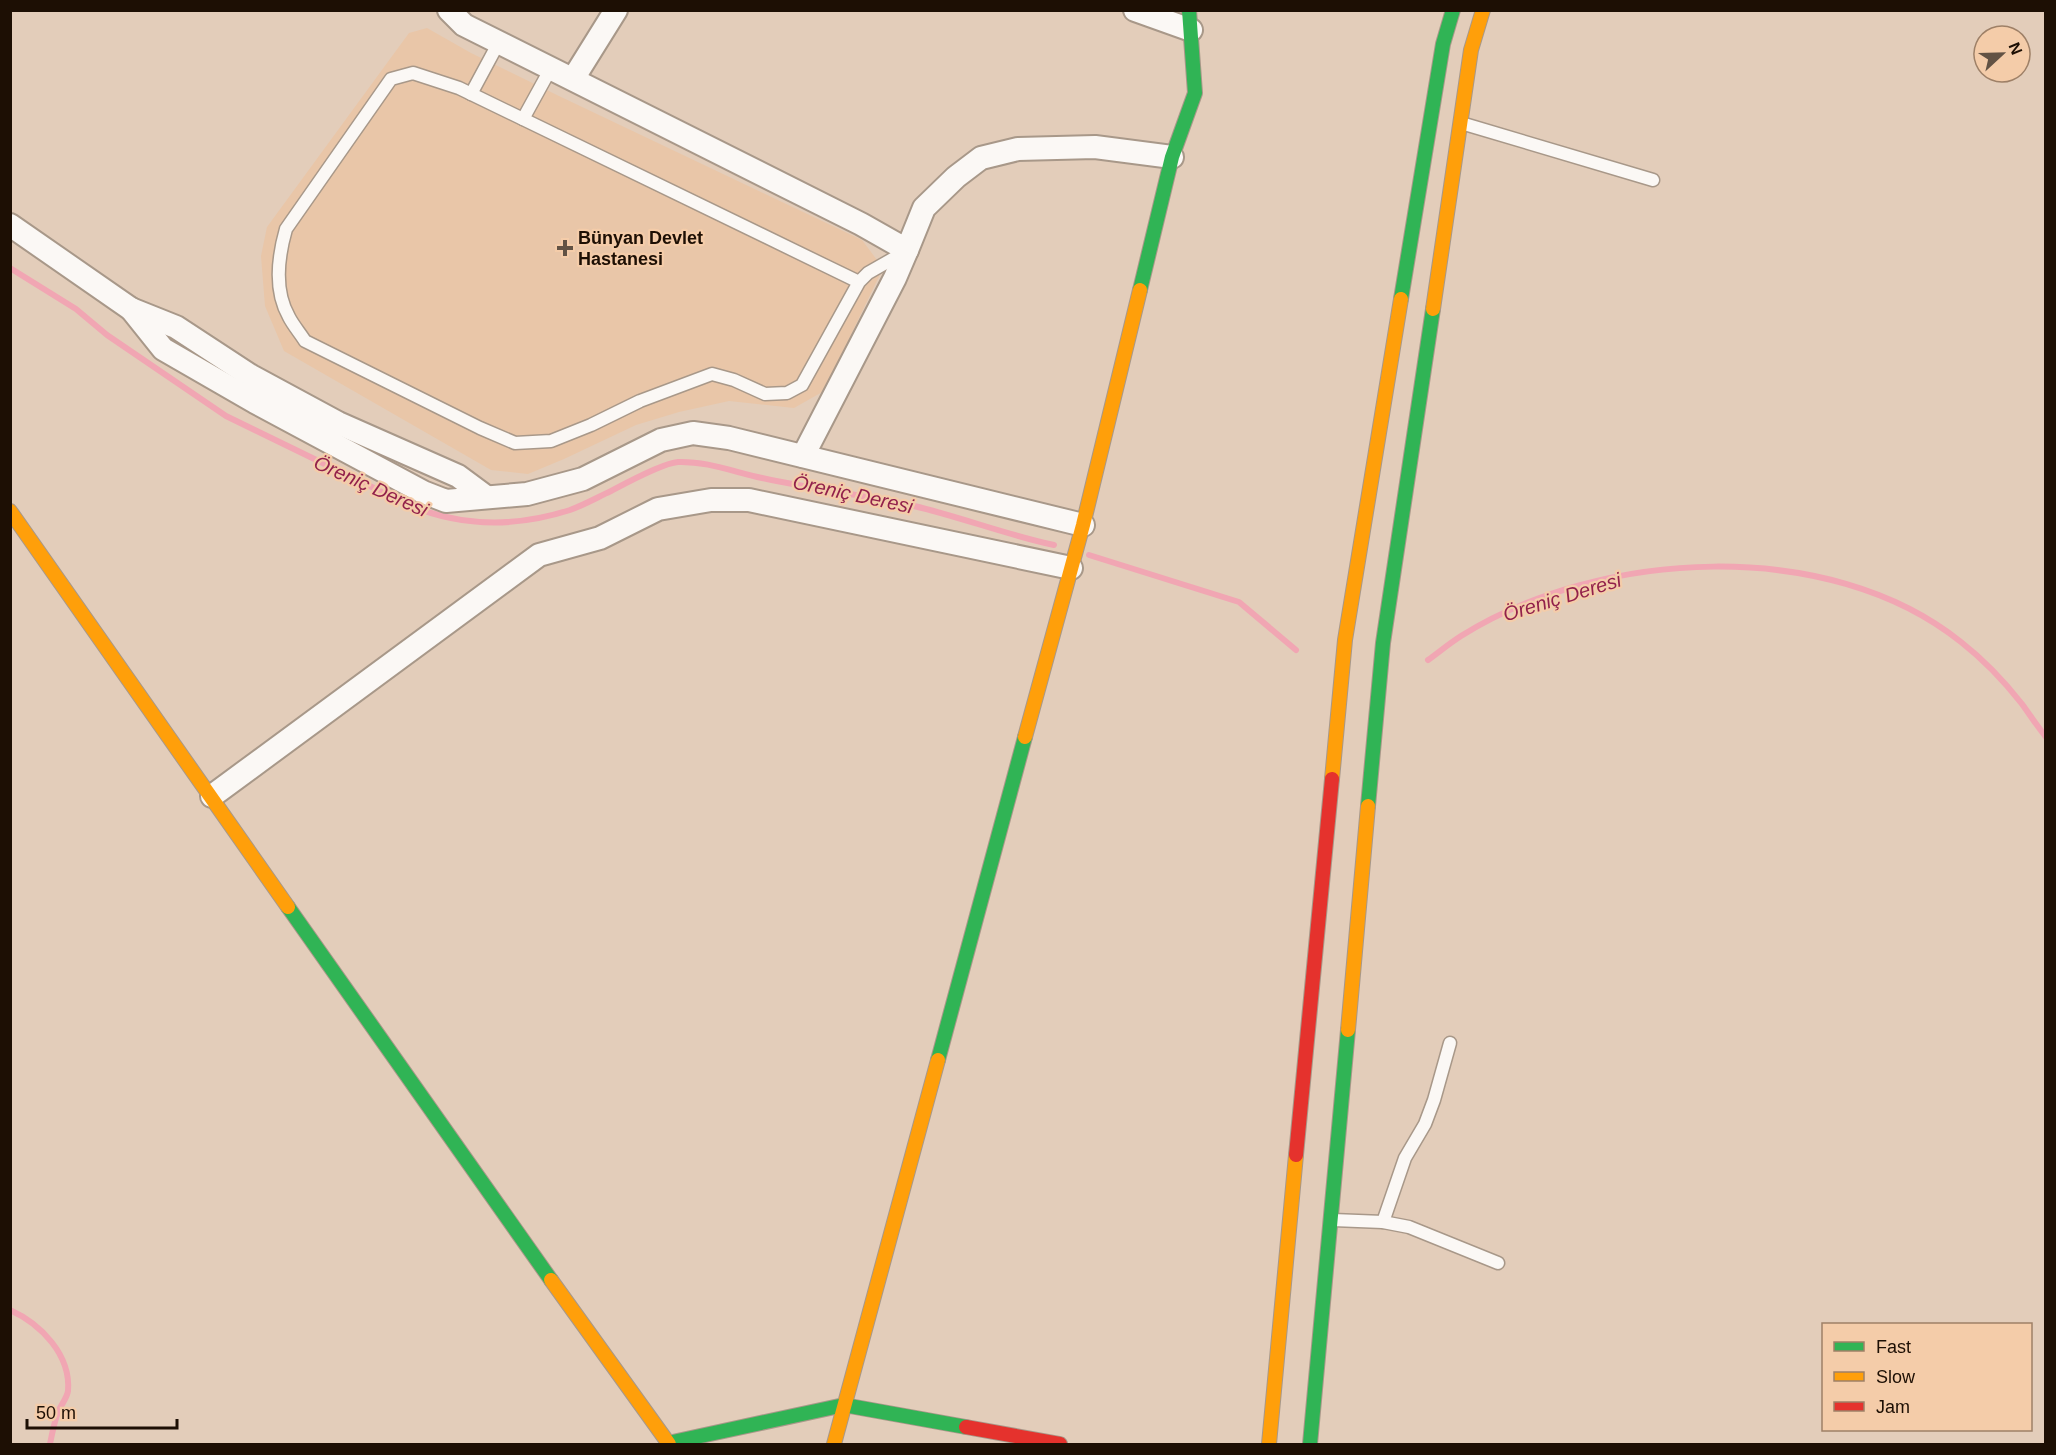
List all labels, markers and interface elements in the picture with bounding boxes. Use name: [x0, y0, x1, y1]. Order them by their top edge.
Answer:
north arrow: [1972, 24, 2032, 84]
text: N: [2005, 40, 2025, 57]
place label: Bünyan Devlet Hastanesi: [578, 228, 703, 269]
marker: Bünyan Devlet Hastanesi: [556, 239, 574, 257]
water label: Öreniç Deresi: [311, 451, 432, 521]
water label: Öreniç Deresi: [791, 471, 916, 518]
water label: Öreniç Deresi: [1500, 568, 1624, 625]
legend: [1822, 1323, 2032, 1431]
text: Fast: [1876, 1337, 1911, 1357]
text: Slow: [1876, 1367, 1916, 1387]
scale bar: [27, 1392, 177, 1430]
text: Jam: [1876, 1397, 1910, 1417]
text: 50 m: [36, 1403, 76, 1423]

